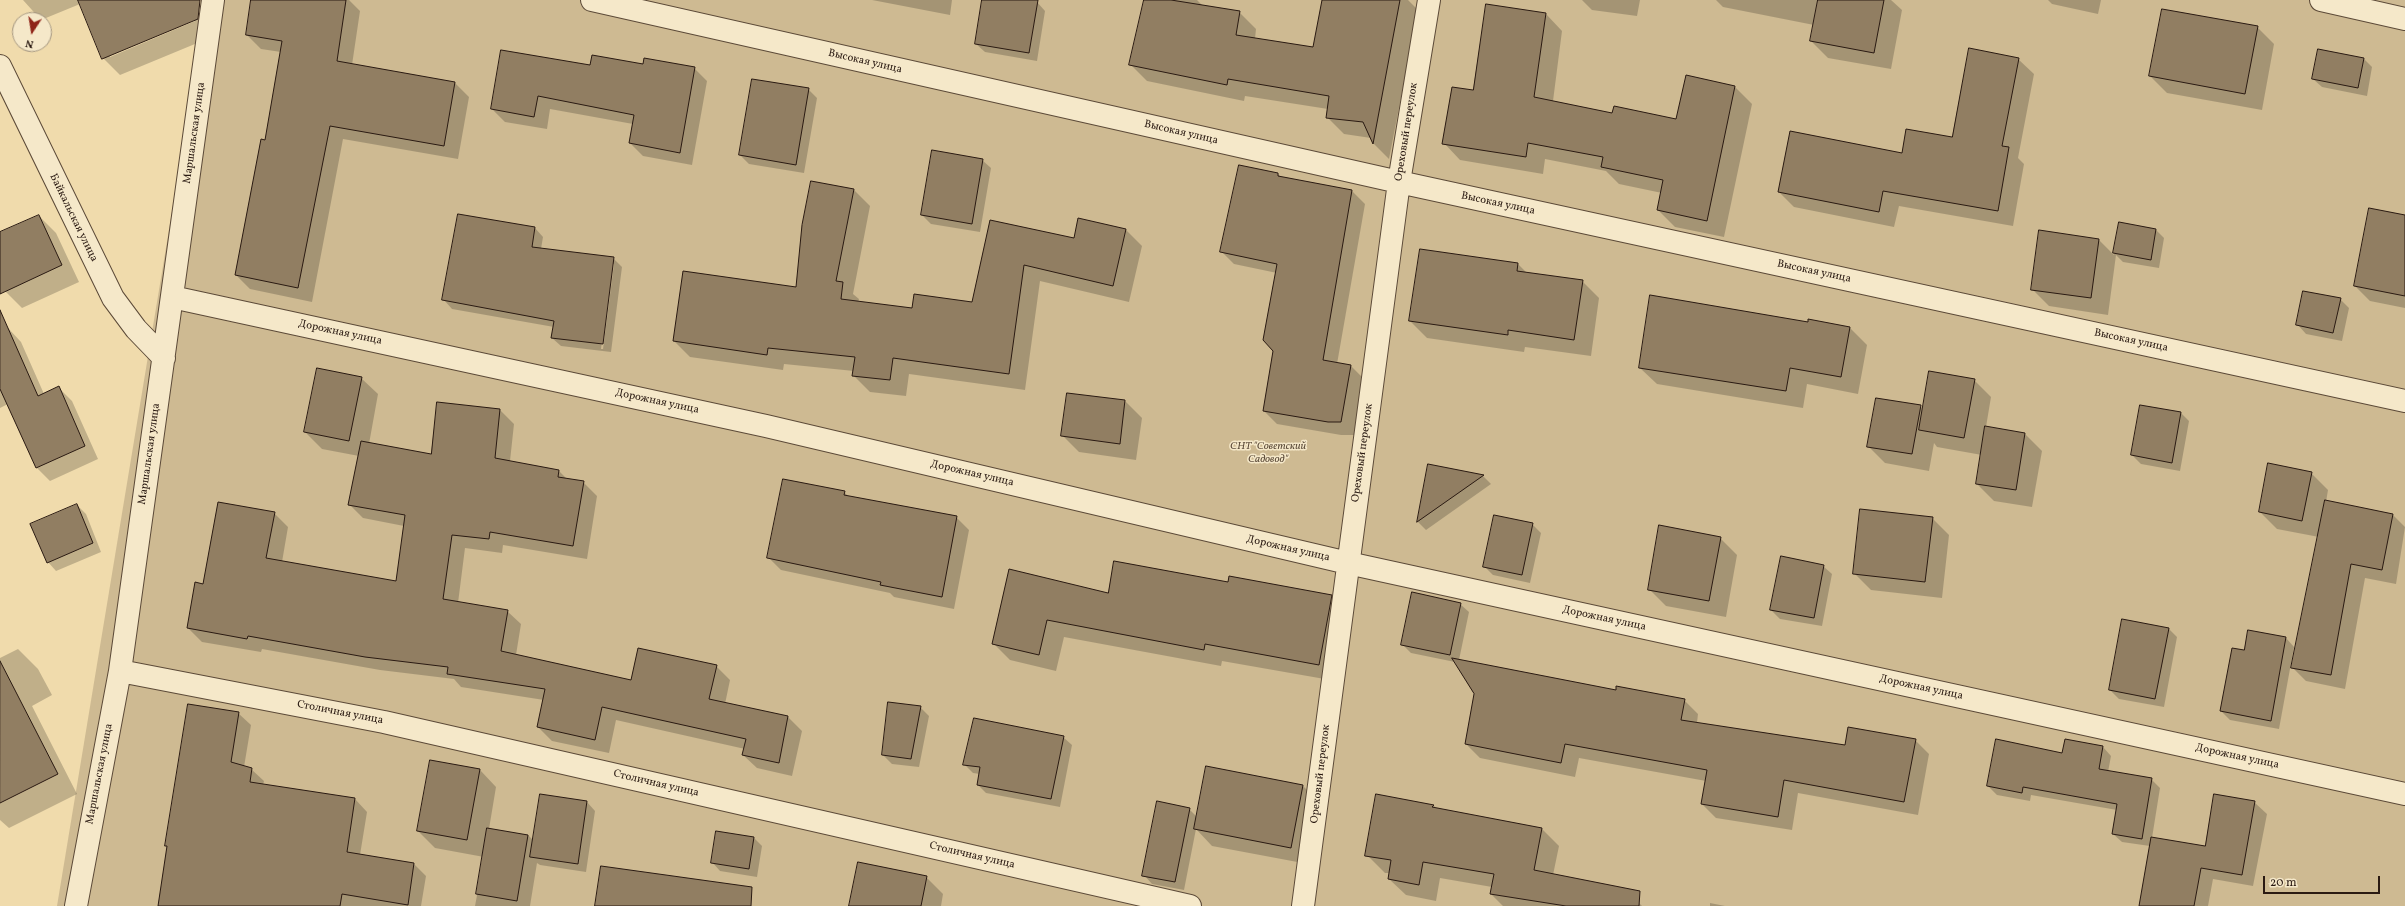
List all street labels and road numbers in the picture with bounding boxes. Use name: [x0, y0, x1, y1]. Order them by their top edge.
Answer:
street label: Высокая улица: [827, 47, 903, 77]
street label: Маршальская улица: [181, 81, 209, 185]
street label: Ореховый переулок: [1393, 82, 1421, 182]
street label: Высокая улица: [1143, 118, 1219, 148]
street label: Байкальская улица: [46, 172, 100, 264]
street label: Высокая улица: [1460, 190, 1536, 218]
street label: Высокая улица: [1776, 258, 1852, 286]
street label: Дорожная улица: [297, 318, 383, 348]
street label: Высокая улица: [2093, 327, 2169, 355]
street label: Дорожная улица: [614, 387, 700, 417]
street label: Маршальская улица: [136, 402, 164, 506]
street label: Ореховый переулок: [1350, 403, 1376, 503]
street label: Дорожная улица: [929, 458, 1015, 490]
street label: Дорожная улица: [1245, 533, 1331, 565]
street label: Дорожная улица: [1561, 604, 1647, 634]
street label: Дорожная улица: [1878, 673, 1964, 703]
street label: Столичная улица: [296, 698, 384, 728]
street label: Маршальская улица: [84, 722, 116, 826]
street label: Ореховый переулок: [1308, 724, 1334, 824]
street label: Дорожная улица: [2194, 742, 2280, 772]
street label: Столичная улица: [612, 768, 700, 800]
street label: Столичная улица: [928, 840, 1016, 872]

